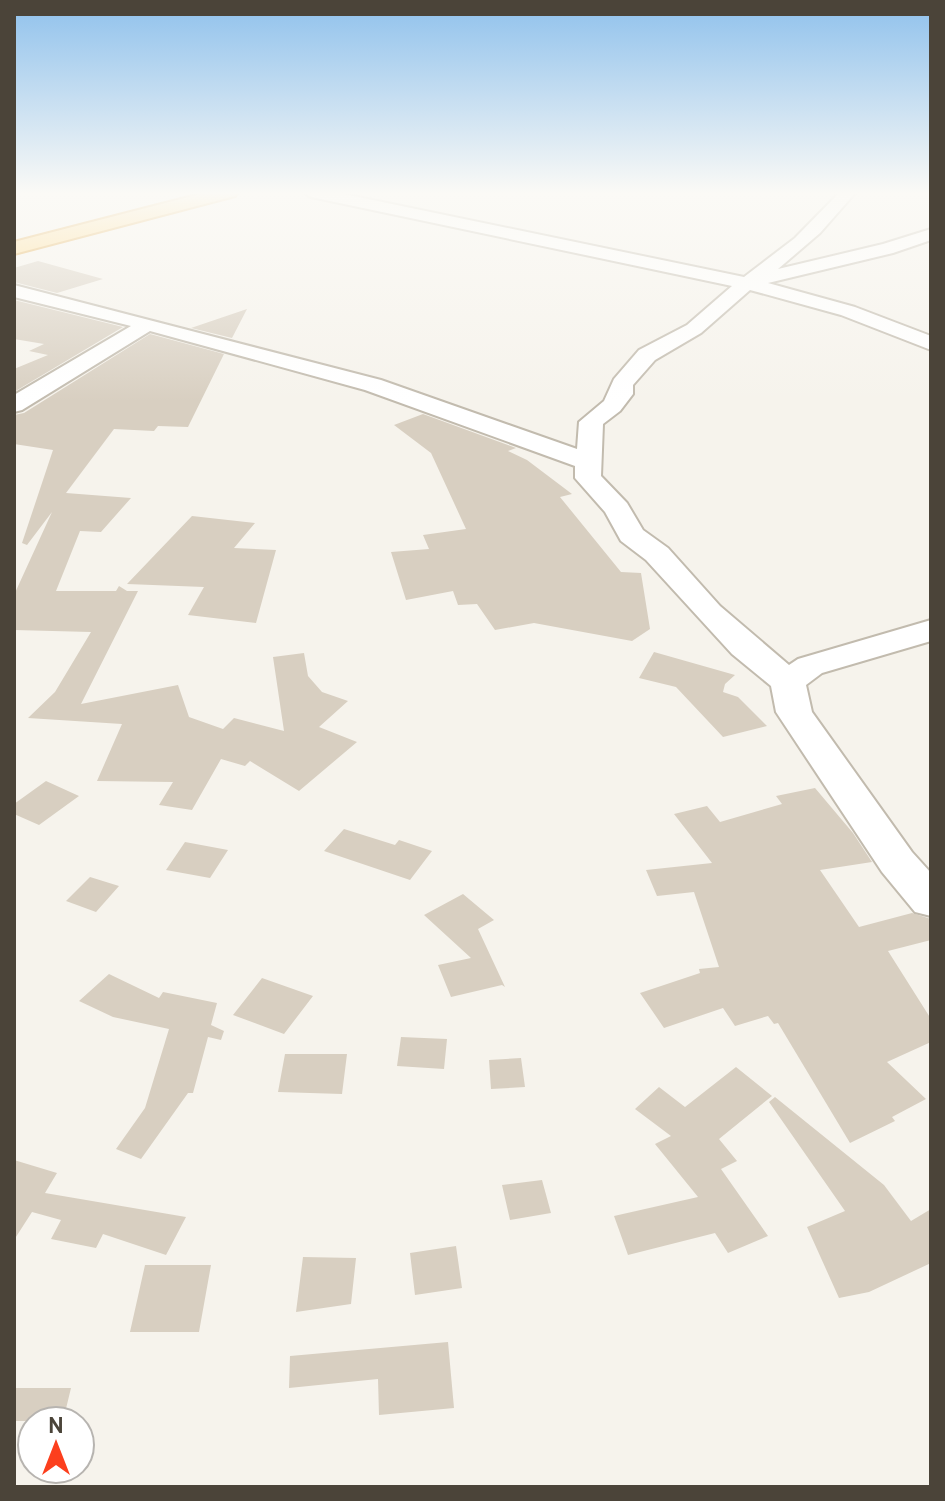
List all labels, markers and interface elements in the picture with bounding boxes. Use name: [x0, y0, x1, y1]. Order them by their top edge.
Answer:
north arrow: [16, 1405, 96, 1485]
text: N: [48, 1414, 64, 1441]

